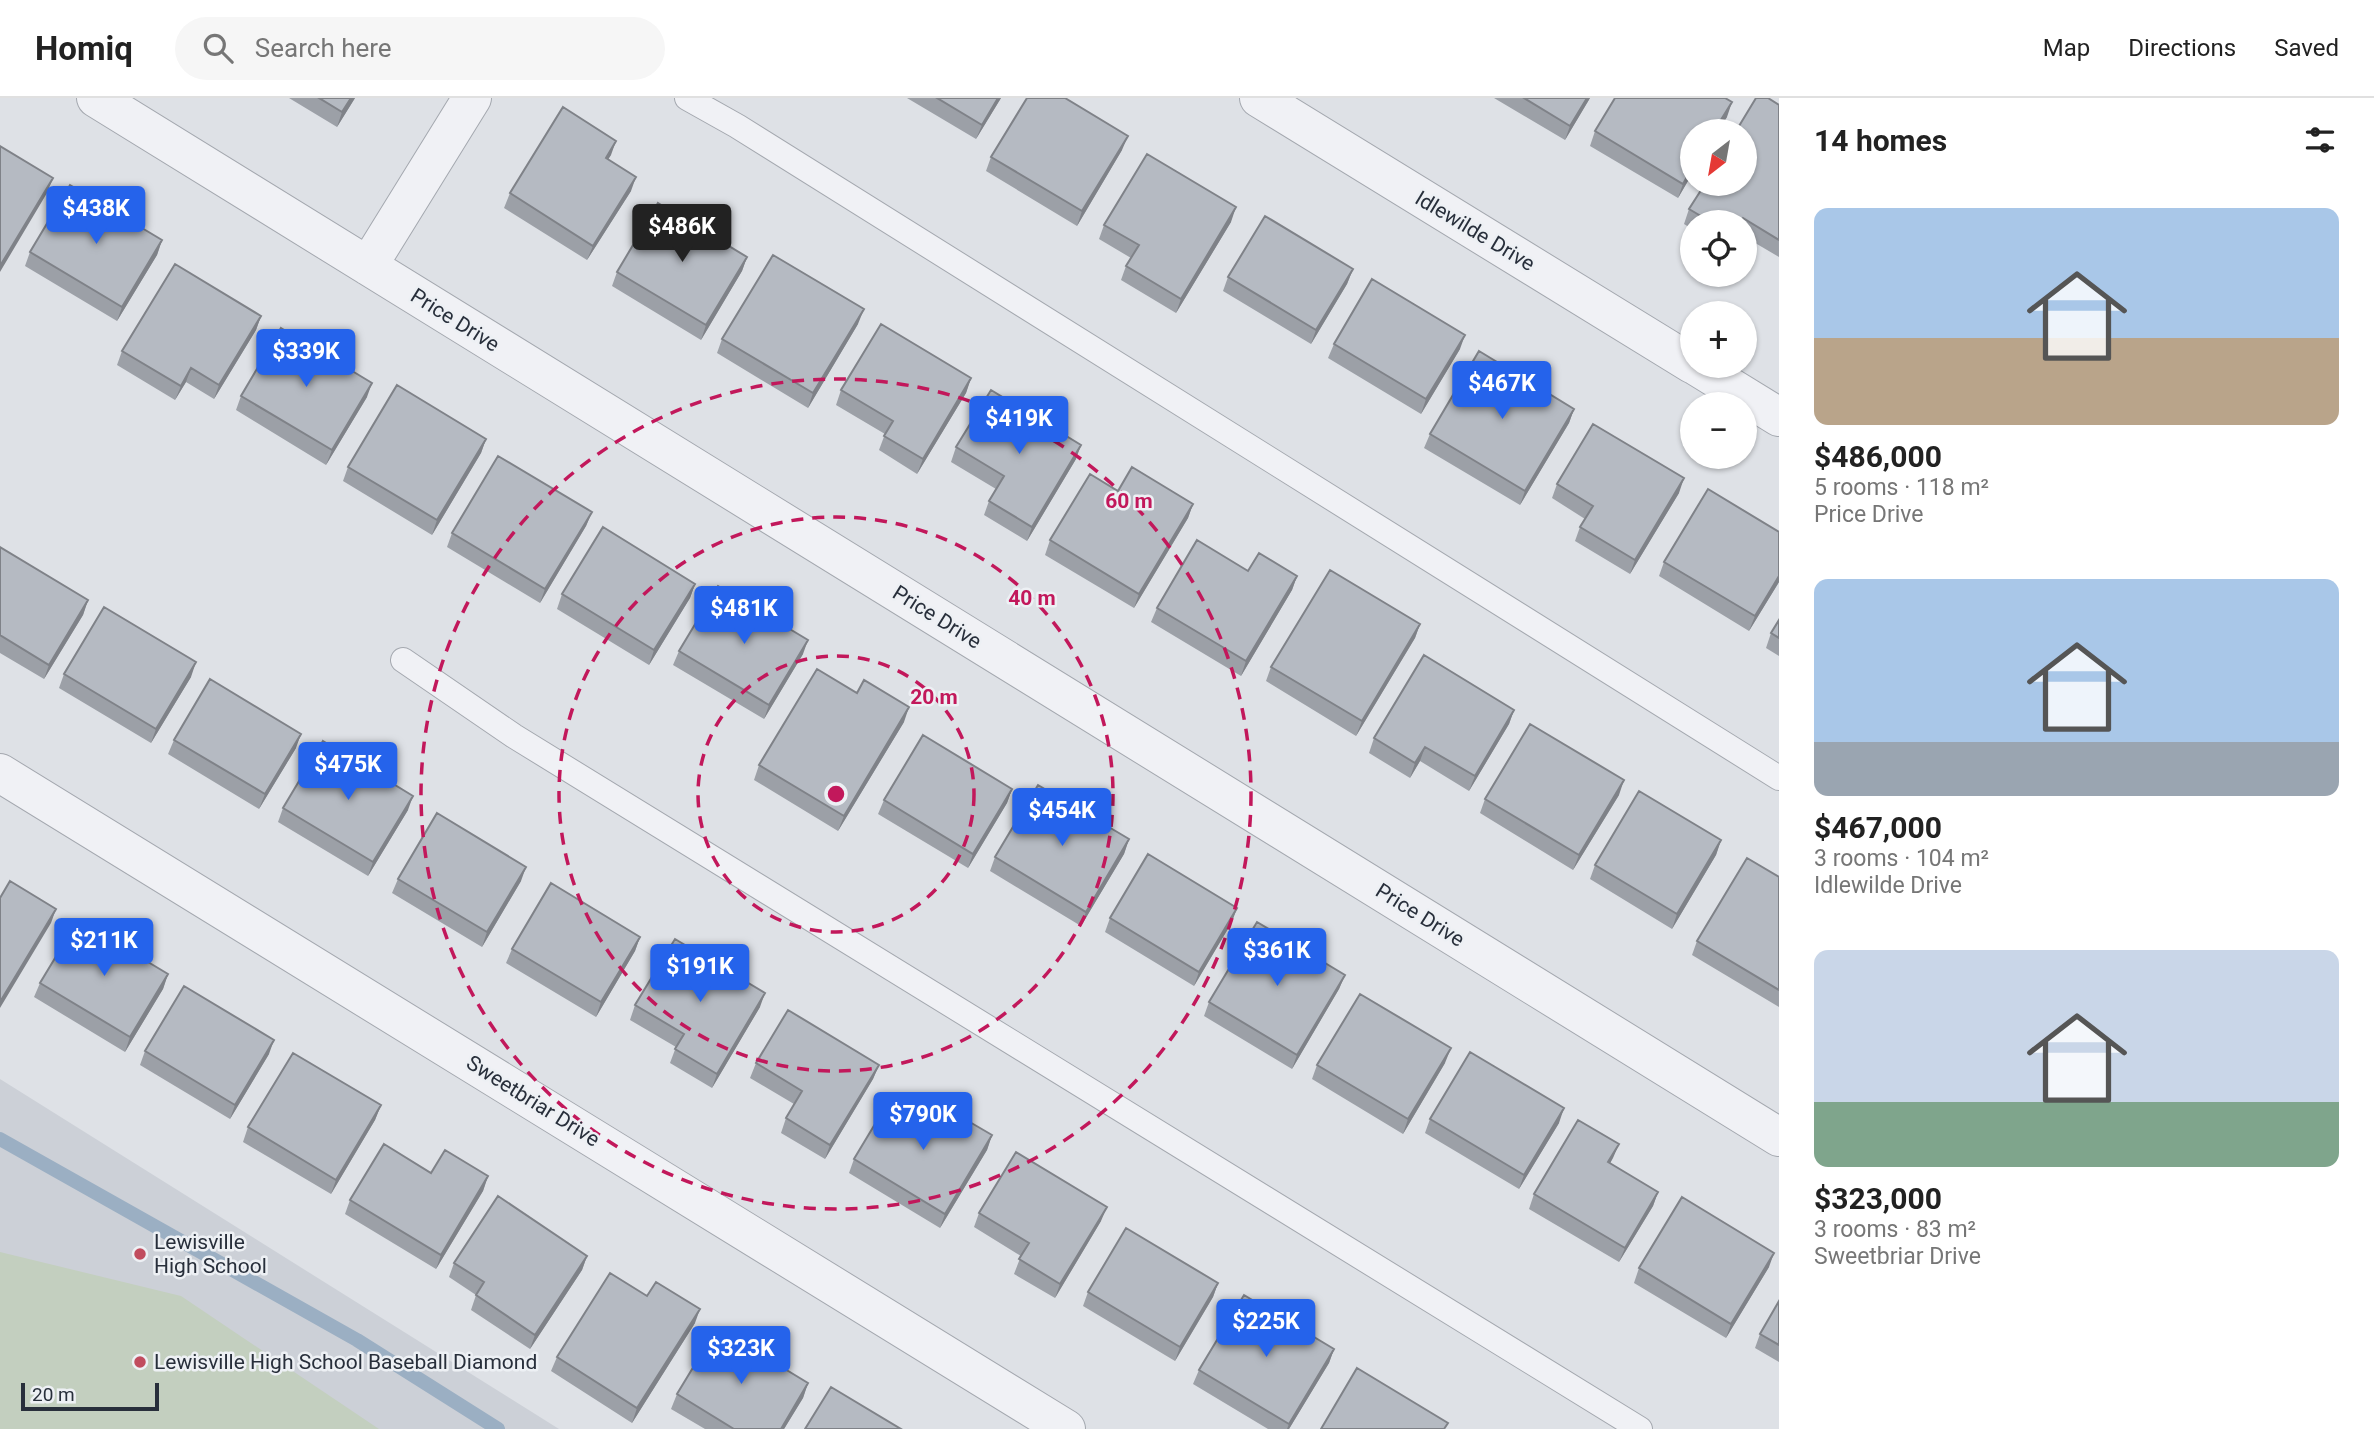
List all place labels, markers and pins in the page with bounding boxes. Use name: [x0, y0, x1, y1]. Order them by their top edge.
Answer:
pin: $438K: [47, 186, 145, 246]
pin: $486K: [633, 204, 731, 264]
pin: $339K: [257, 330, 355, 389]
pin: $467K: [1453, 362, 1551, 421]
pin: $419K: [970, 396, 1068, 456]
pin: $481K: [695, 587, 793, 646]
pin: $475K: [299, 742, 397, 802]
centre of rings: [824, 782, 848, 806]
pin: $454K: [1013, 788, 1111, 848]
pin: $211K: [55, 918, 153, 978]
pin: $361K: [1228, 928, 1326, 988]
pin: $191K: [651, 944, 749, 1004]
pin: $790K: [874, 1093, 972, 1152]
place label: Lewisville High School: [154, 1230, 267, 1278]
marker: Lewisville High School: [132, 1246, 148, 1262]
pin: $225K: [1217, 1300, 1315, 1359]
pin: $323K: [692, 1326, 790, 1386]
place label: Lewisville High School Baseball Diamond: [154, 1350, 537, 1374]
marker: Lewisville High School Baseball Diamond: [132, 1354, 148, 1370]

